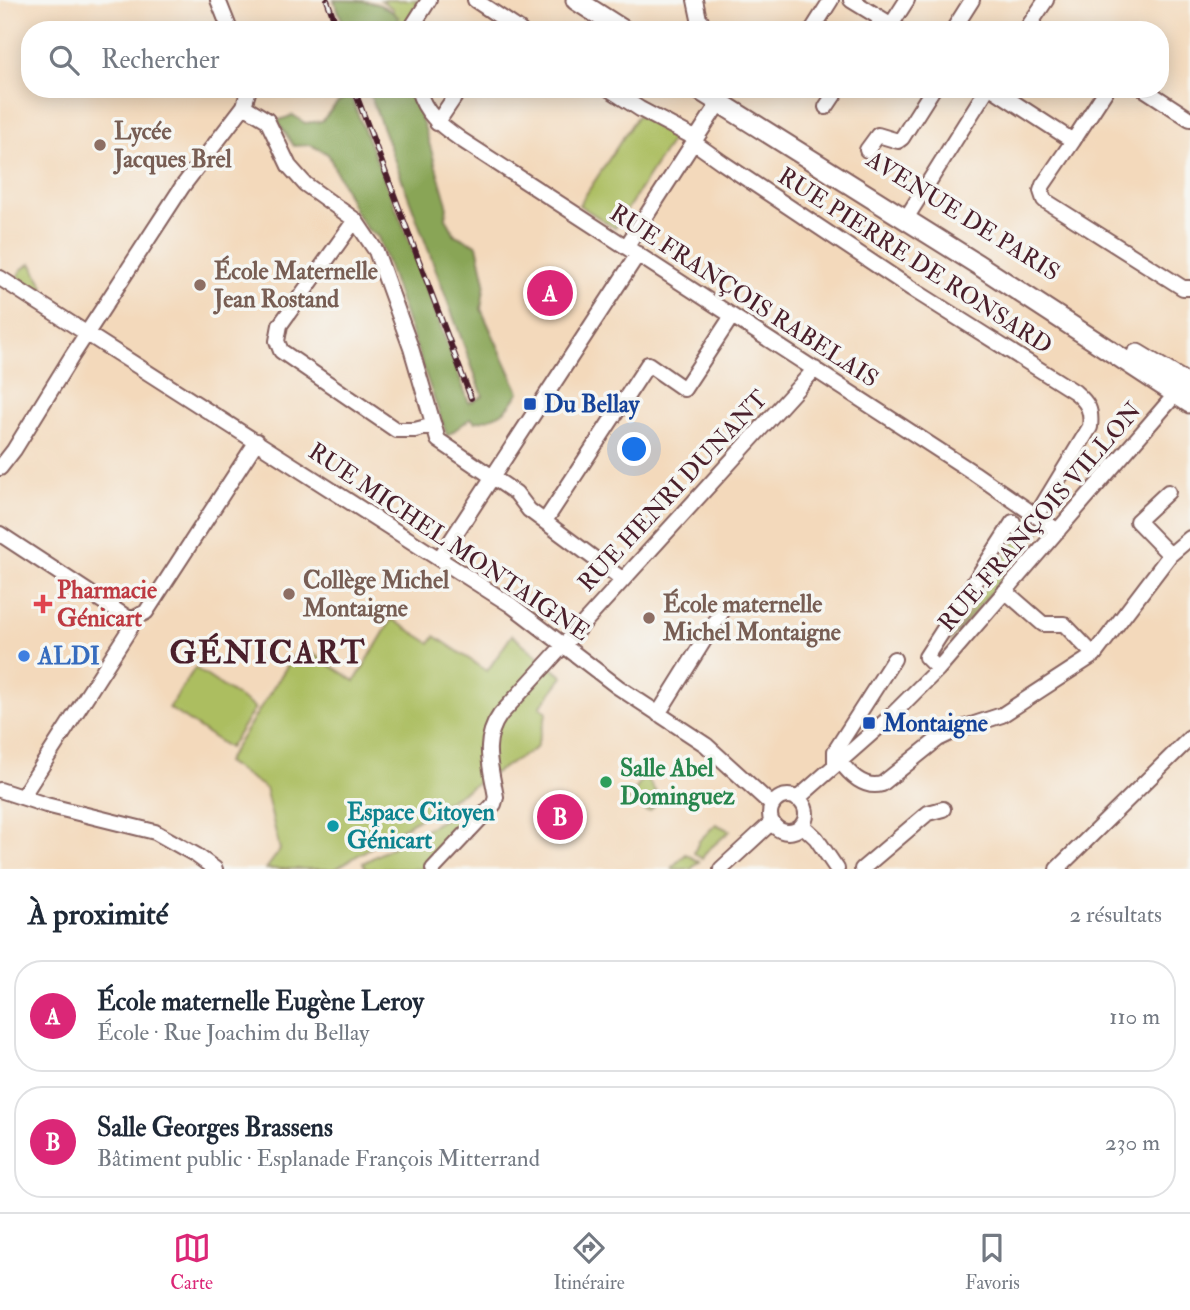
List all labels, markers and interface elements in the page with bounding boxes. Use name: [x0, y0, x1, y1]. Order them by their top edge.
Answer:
search box: [21, 21, 1169, 98]
icon: search: [45, 41, 83, 79]
text: Rechercher: [101, 44, 220, 76]
place label: Lycée Jacques Brel: [113, 116, 232, 175]
marker: Lycée Jacques Brel: [92, 137, 108, 153]
street label: AVENUE DE PARIS: [860, 143, 1065, 288]
street label: RUE PIERRE DE RONSARD: [772, 161, 1058, 361]
street label: RUE FRANÇOIS RABELAIS: [604, 197, 884, 395]
place label: École Maternelle Jean Rostand: [213, 255, 378, 315]
pin: A: [527, 267, 573, 319]
marker: École Maternelle Jean Rostand: [192, 277, 208, 293]
street label: RUE HENRI DUNANT: [571, 384, 775, 598]
place label: Du Bellay: [544, 389, 641, 420]
street label: RUE FRANÇOIS VILLON: [932, 395, 1149, 638]
marker: Du Bellay: [522, 396, 538, 412]
your location: [617, 432, 651, 466]
street label: RUE MICHEL MONTAIGNE: [302, 436, 596, 648]
place label: Collège Michel Montaigne: [302, 565, 450, 624]
place label: Pharmacie Génicart: [57, 575, 157, 634]
marker: Collège Michel Montaigne: [281, 586, 297, 602]
place label: École maternelle Michel Montaigne: [662, 588, 841, 648]
marker: Pharmacie Génicart: [35, 596, 51, 612]
marker: École maternelle Michel Montaigne: [641, 610, 657, 626]
district label: GÉNICART: [169, 632, 367, 673]
place label: ALDI: [37, 641, 100, 672]
marker: ALDI: [16, 648, 32, 664]
place label: Montaigne: [882, 708, 988, 739]
marker: Montaigne: [861, 715, 877, 731]
place label: Salle Abel Dominguez: [620, 753, 735, 812]
marker: Salle Abel Dominguez: [598, 774, 614, 790]
pin: B: [537, 791, 583, 843]
place label: Espace Citoyen Génicart: [347, 797, 495, 856]
marker: Espace Citoyen Génicart: [325, 818, 341, 834]
text: À proximité: [28, 896, 168, 933]
text: 2 résultats: [1070, 900, 1162, 929]
text: École maternelle Eugène Leroy: [97, 986, 424, 1018]
text: A: [46, 1002, 60, 1031]
text: 110 m: [1109, 1002, 1160, 1031]
text: École · Rue Joachim du Bellay: [97, 1018, 369, 1047]
text: Salle Georges Brassens: [97, 1112, 333, 1144]
text: B: [45, 1128, 61, 1157]
text: 230 m: [1105, 1128, 1160, 1157]
text: Bâtiment public · Esplanade François Mitterrand: [97, 1144, 540, 1173]
tab: Carte: [170, 1229, 213, 1295]
tab: Itinéraire: [553, 1229, 625, 1295]
tab: Favoris: [965, 1229, 1020, 1295]

